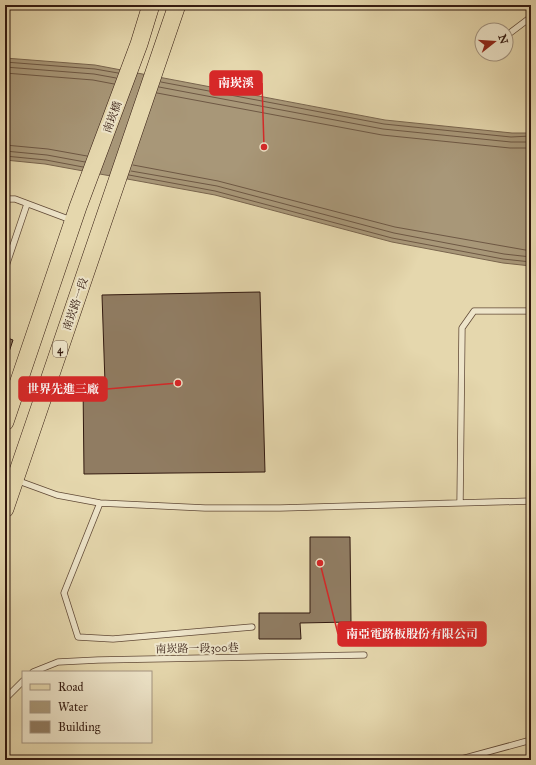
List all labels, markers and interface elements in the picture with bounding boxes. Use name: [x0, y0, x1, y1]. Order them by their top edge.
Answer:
north arrow: [474, 22, 514, 62]
text: N: [496, 33, 511, 46]
callout: 南崁溪: [210, 71, 262, 95]
text: 南崁溪: [218, 76, 254, 90]
street label: 南崁橋: [101, 99, 124, 135]
street label: 南崁路一段: [60, 276, 91, 332]
road number: 4: [53, 341, 67, 357]
callout: 世界先進三廠: [19, 377, 107, 401]
text: 世界先進三廠: [27, 382, 99, 396]
callout: 南亞電路板股份有限公司: [338, 622, 486, 646]
text: 南亞電路板股份有限公司: [346, 627, 478, 641]
street label: 南崁路一段300巷: [155, 641, 239, 656]
legend: [22, 671, 152, 743]
text: Road: [58, 680, 84, 694]
text: Water: [58, 700, 88, 714]
text: Building: [58, 720, 101, 735]

